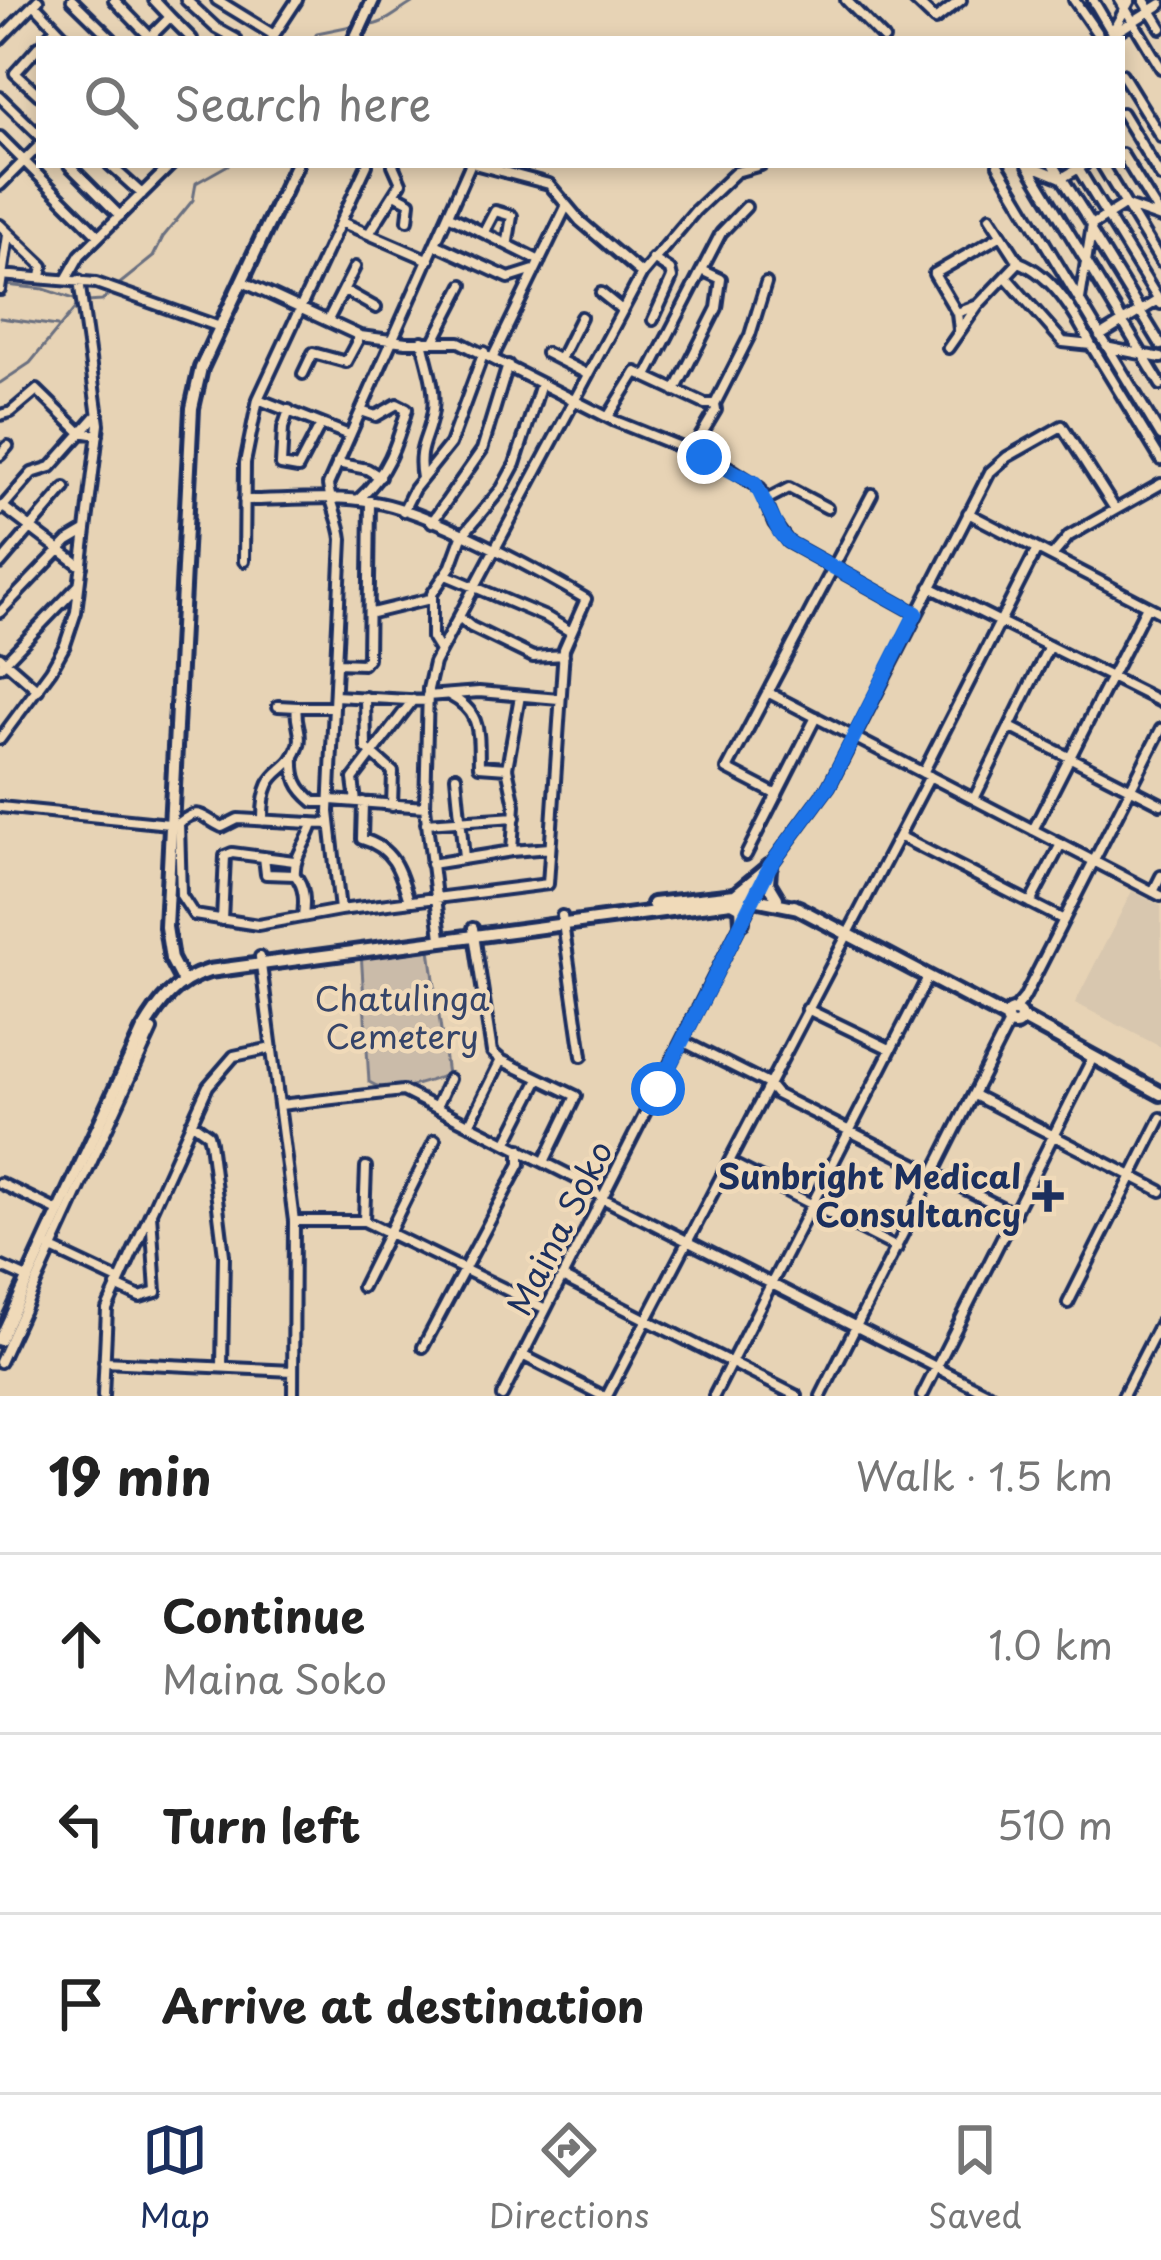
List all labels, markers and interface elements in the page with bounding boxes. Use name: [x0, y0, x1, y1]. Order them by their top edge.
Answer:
search box: [36, 36, 1125, 168]
text: Search here: [174, 68, 431, 136]
icon: search: [78, 69, 144, 135]
route end: [677, 430, 731, 484]
park label: Chatulinga Cemetery: [314, 972, 490, 1060]
route start: [631, 1062, 685, 1116]
street label: Maina Soko: [493, 1131, 624, 1323]
place label: Sunbright Medical Consultancy: [718, 1150, 1021, 1238]
marker: Sunbright Medical Consultancy: [1032, 1180, 1064, 1212]
text: 19 min: [48, 1436, 212, 1513]
text: Walk · 1.5 km: [856, 1445, 1113, 1504]
text: Continue: [162, 1580, 365, 1648]
icon: ahead: [48, 1611, 114, 1677]
text: 1.0 km: [989, 1614, 1113, 1673]
text: Maina Soko: [162, 1648, 387, 1707]
text: Turn left: [162, 1790, 361, 1858]
icon: left: [48, 1791, 114, 1857]
text: 510 m: [996, 1794, 1113, 1853]
text: Arrive at destination: [162, 1970, 645, 2038]
icon: arrive: [48, 1971, 114, 2037]
tab: Map: [139, 2117, 210, 2239]
tab: Directions: [489, 2117, 649, 2239]
tab: Saved: [928, 2117, 1022, 2239]

